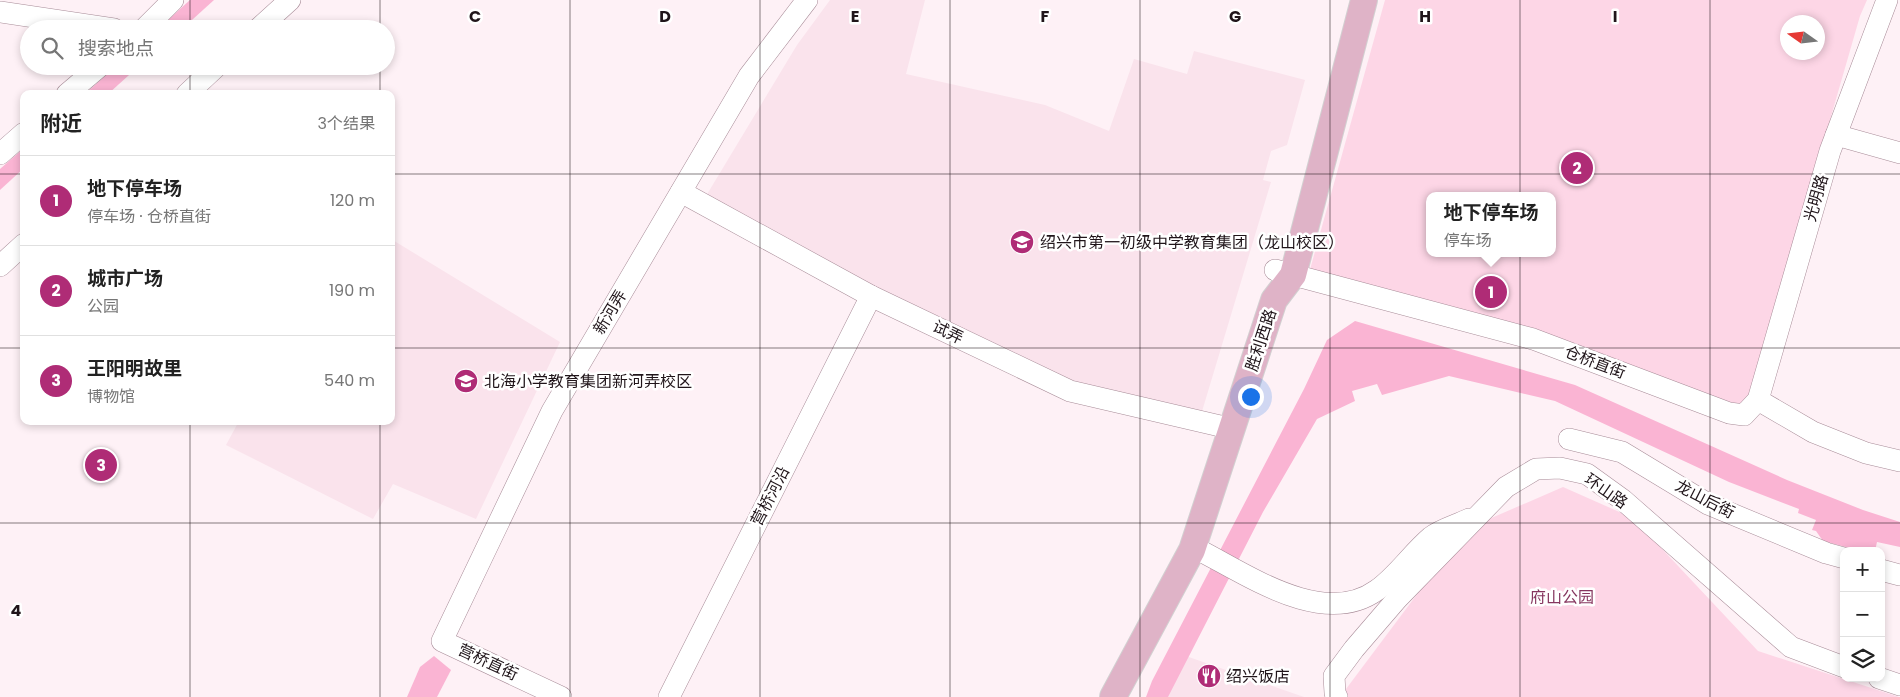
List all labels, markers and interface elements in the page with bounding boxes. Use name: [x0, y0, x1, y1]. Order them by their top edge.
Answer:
text: C: [469, 5, 481, 28]
text: D: [659, 5, 671, 28]
text: E: [851, 5, 859, 28]
text: F: [1041, 5, 1050, 28]
text: G: [1229, 5, 1241, 28]
text: H: [1419, 5, 1431, 28]
text: I: [1613, 5, 1617, 28]
north arrow: [1780, 15, 1825, 60]
search box: [20, 20, 395, 75]
icon: search: [38, 34, 66, 62]
text: 搜索地点: [78, 35, 154, 62]
text: 附近: [40, 109, 82, 138]
text: 3个结果: [318, 112, 375, 135]
pin: 2: [1561, 149, 1593, 187]
street label: 光明路: [1798, 172, 1834, 224]
text: 地下停车场: [87, 175, 182, 202]
text: 1: [53, 189, 59, 212]
text: 120 m: [330, 189, 375, 212]
popup: [1426, 192, 1556, 257]
text: 地下停车场: [1443, 199, 1539, 226]
text: 停车场 · 仓桥直街: [87, 205, 211, 228]
school or university icon: 绍兴市第一初级中学教育集团（龙山校区）: [1009, 229, 1035, 255]
text: 停车场: [1443, 229, 1492, 252]
place label: 绍兴市第一初级中学教育集团（龙山校区）: [1040, 231, 1344, 254]
text: 城市广场: [87, 265, 163, 292]
pin: 1: [1475, 273, 1507, 311]
text: 2: [51, 279, 61, 302]
text: 190 m: [329, 279, 375, 302]
street label: 新河弄: [588, 285, 632, 339]
text: 公园: [87, 295, 119, 318]
street label: 胜利西路: [1240, 306, 1282, 374]
street label: 试弄: [929, 315, 967, 349]
street label: 仓桥直街: [1561, 340, 1629, 384]
text: 王阳明故里: [87, 355, 182, 382]
school or university icon: 北海小学教育集团新河弄校区: [453, 368, 479, 394]
text: 3: [51, 369, 61, 392]
text: 540 m: [324, 369, 375, 392]
place label: 北海小学教育集团新河弄校区: [484, 370, 692, 393]
your location: [1238, 384, 1264, 410]
text: 博物馆: [87, 385, 135, 408]
pin: 3: [85, 446, 117, 484]
street label: 营桥河沿: [745, 462, 795, 530]
street label: 环山路: [1580, 468, 1632, 514]
street label: 龙山后街: [1671, 474, 1739, 524]
map controls: [1840, 547, 1885, 682]
button: +: [1840, 547, 1885, 592]
park label: 府山公园: [1530, 586, 1594, 609]
button: −: [1840, 592, 1885, 637]
text: 4: [11, 599, 22, 622]
button: layers: [1840, 637, 1885, 682]
street label: 营桥直街: [454, 638, 522, 686]
restaurant icon: 绍兴饭店: [1196, 663, 1222, 689]
place label: 绍兴饭店: [1226, 665, 1290, 688]

